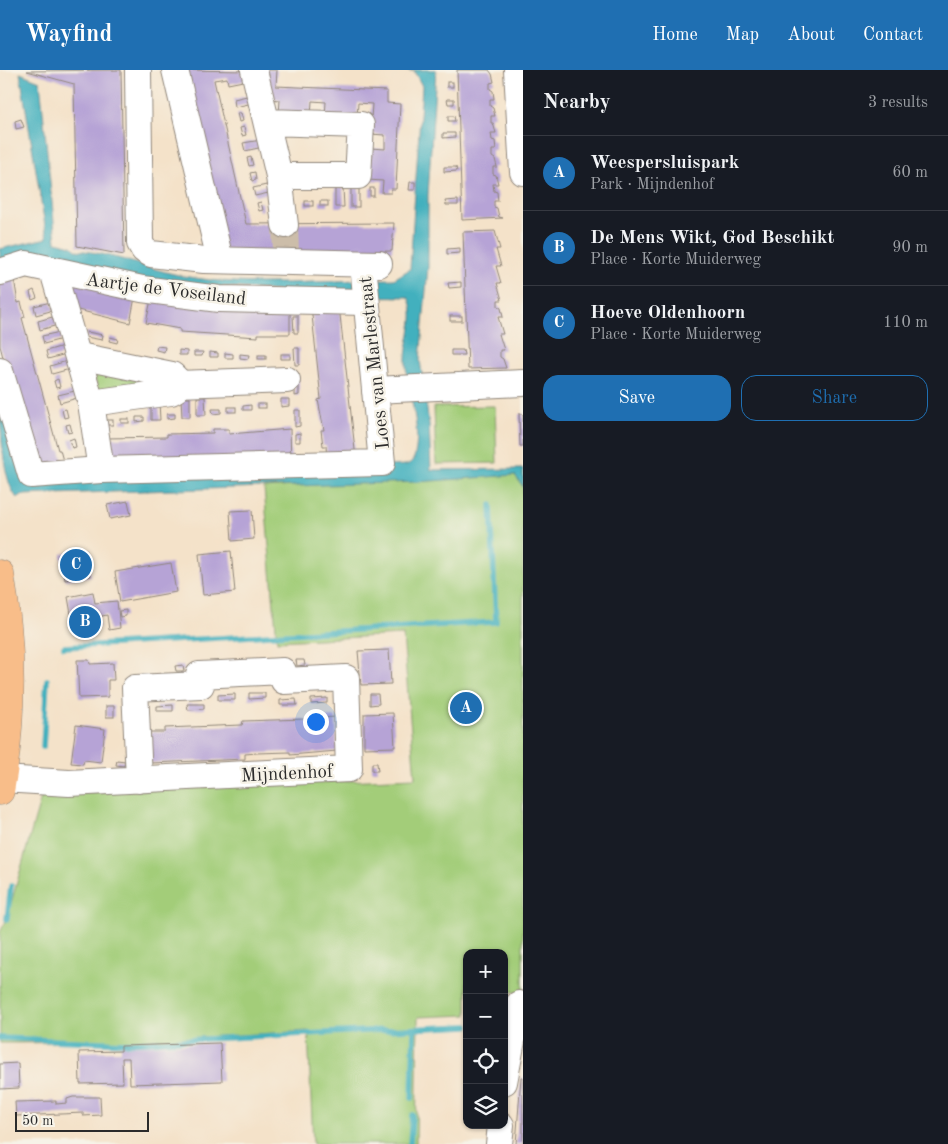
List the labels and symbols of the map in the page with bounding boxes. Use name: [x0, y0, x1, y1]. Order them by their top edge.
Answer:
street label: Aartje de Voseiland: [84, 271, 247, 310]
street label: Loes van Marlestraat: [357, 275, 394, 450]
pin: C: [60, 546, 92, 584]
pin: B: [69, 603, 101, 641]
pin: A: [450, 689, 482, 727]
your location: [303, 709, 329, 735]
street label: Mijndenhof: [241, 763, 334, 786]
scale bar: [15, 1109, 149, 1132]

